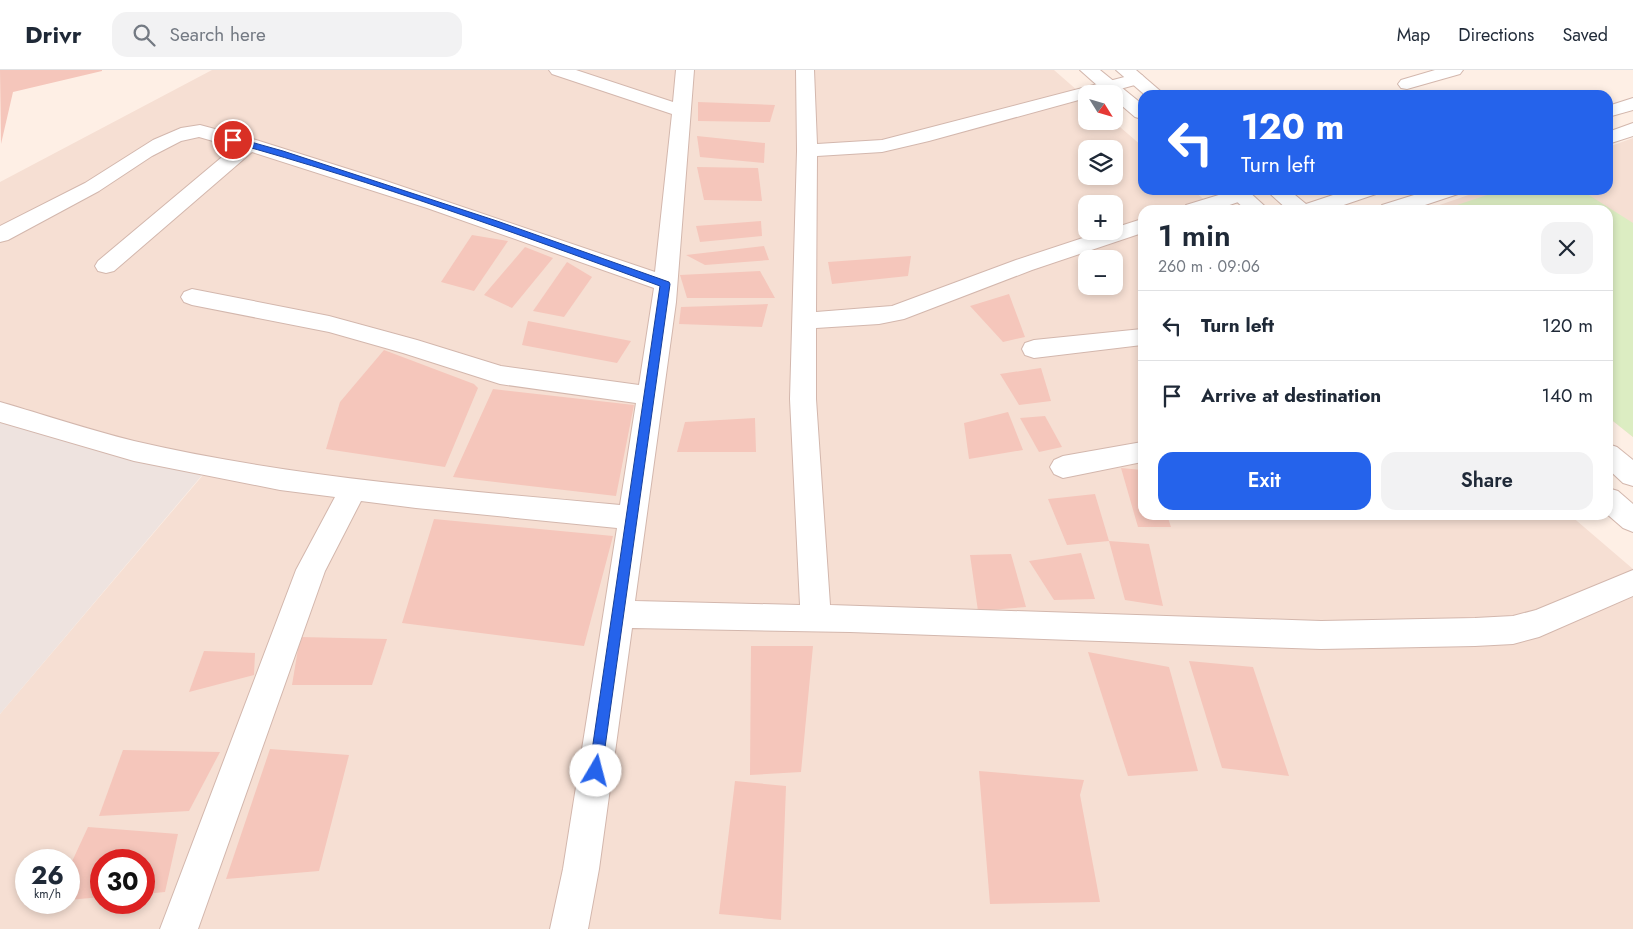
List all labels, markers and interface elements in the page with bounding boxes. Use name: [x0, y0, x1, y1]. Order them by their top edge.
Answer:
search box: [112, 12, 462, 57]
text: Drivr: [25, 17, 82, 52]
icon: search: [130, 21, 158, 49]
text: Search here: [170, 21, 266, 48]
text: Map: [1397, 22, 1430, 48]
text: Directions: [1458, 22, 1534, 48]
text: Saved: [1562, 22, 1608, 48]
north arrow: [1078, 85, 1122, 130]
map controls: [1078, 85, 1123, 295]
text: 120 m: [1241, 102, 1344, 152]
icon: left: [1158, 110, 1223, 175]
pin: [212, 119, 254, 161]
icon: arrive: [219, 126, 247, 154]
button: layers: [1078, 140, 1123, 185]
text: Turn left: [1241, 148, 1315, 180]
button: +: [1078, 195, 1123, 240]
text: 1 min: [1158, 214, 1231, 257]
button: close: [1541, 222, 1593, 274]
button: −: [1078, 250, 1123, 295]
text: 260 m · 09:06: [1158, 255, 1260, 278]
icon: left: [1158, 312, 1186, 340]
text: Turn left: [1201, 312, 1274, 339]
text: 120 m: [1542, 312, 1593, 339]
icon: arrive: [1158, 382, 1186, 410]
text: Arrive at destination: [1201, 382, 1381, 409]
text: 140 m: [1541, 382, 1593, 409]
button: Exit: [1158, 452, 1371, 510]
button: Share: [1381, 452, 1593, 510]
position arrow: [569, 744, 621, 796]
speed limit sign: 30: [90, 849, 155, 914]
text: 26: [31, 857, 64, 893]
text: km/h: [34, 885, 61, 903]

